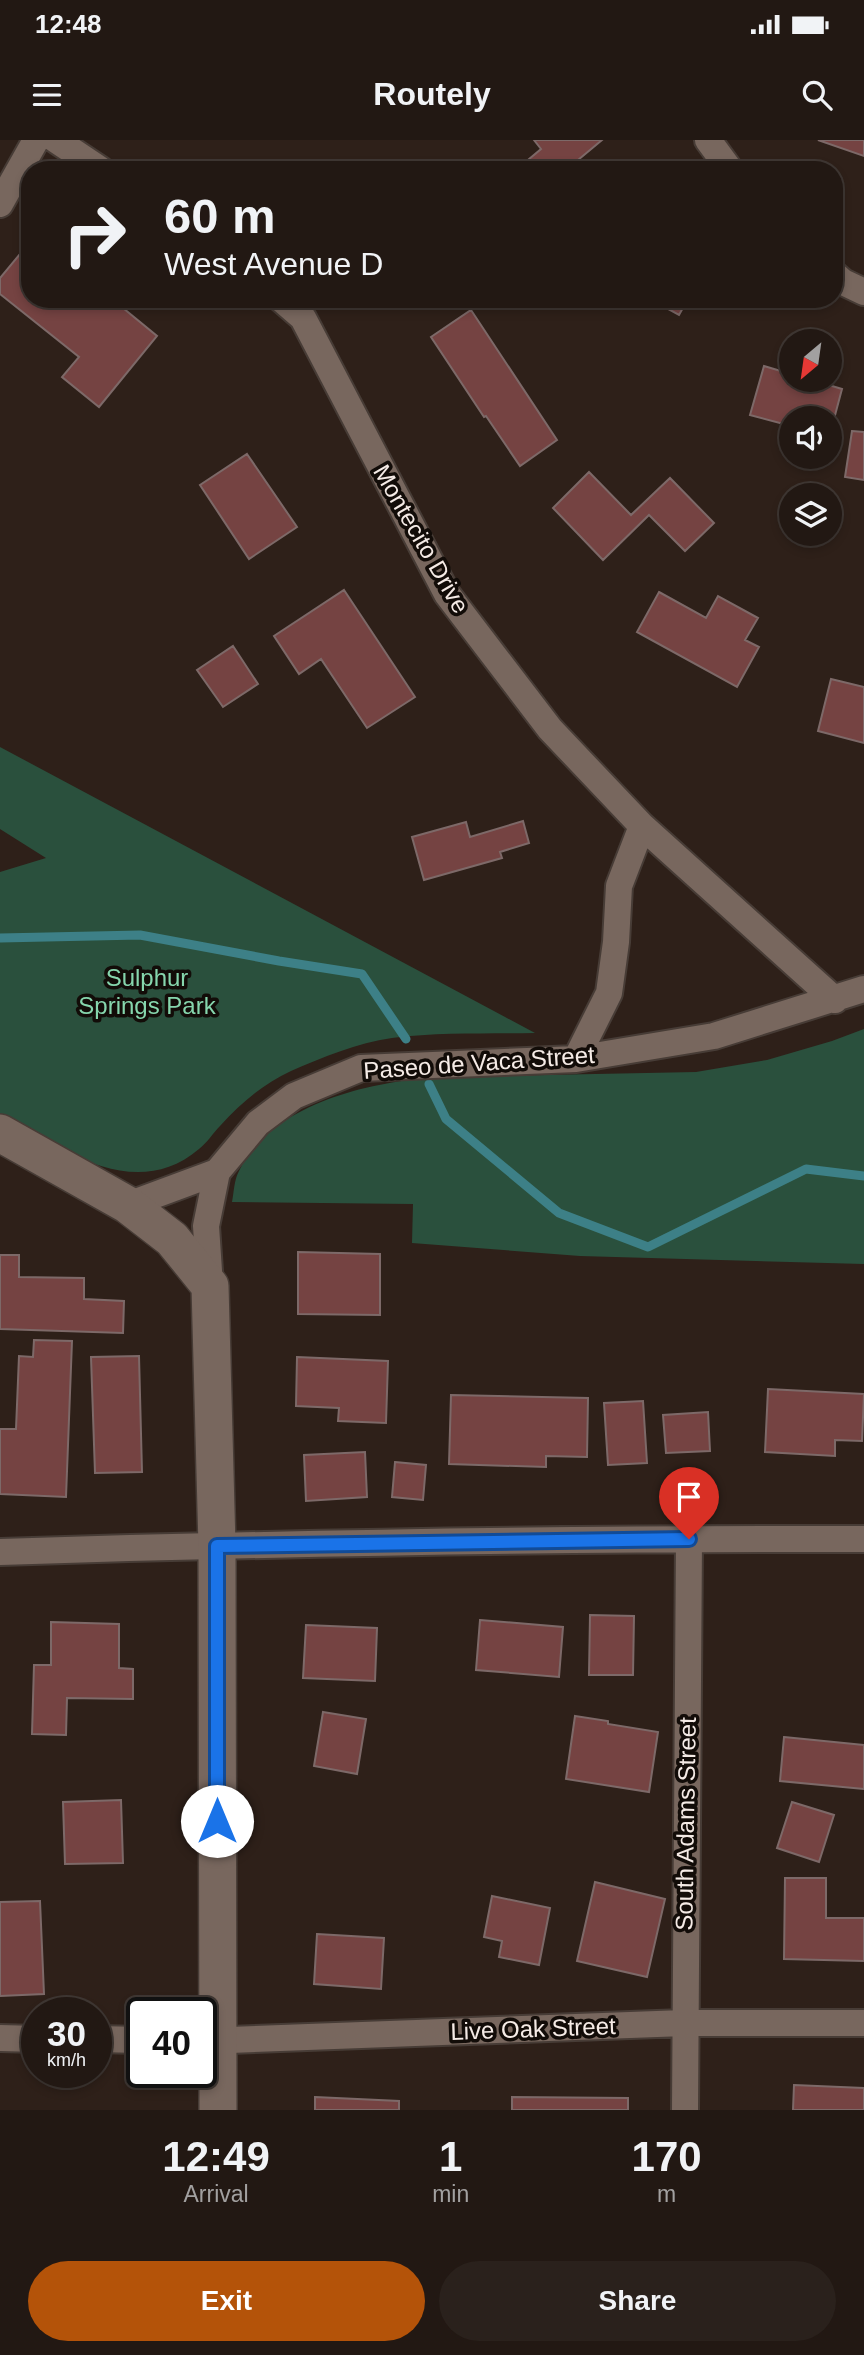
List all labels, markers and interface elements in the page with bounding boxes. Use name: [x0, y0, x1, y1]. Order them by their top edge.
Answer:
text: 12:48: [35, 9, 102, 39]
icon: menu: [28, 76, 66, 114]
text: Routely: [373, 76, 491, 112]
icon: search: [798, 76, 836, 114]
icon: right: [49, 189, 140, 280]
text: 60 m: [164, 189, 276, 243]
text: West Avenue D: [164, 246, 383, 282]
north arrow: [779, 329, 842, 392]
map controls: [779, 329, 842, 546]
button: sound: [779, 406, 842, 469]
street label: Montecito Drive: [368, 460, 475, 618]
button: layers: [779, 483, 842, 546]
park label: Sulphur Springs Park: [78, 964, 217, 1019]
street label: Paseo de Vaca Street: [362, 1041, 596, 1084]
pin: [659, 1467, 719, 1539]
icon: arrive: [670, 1478, 708, 1516]
street label: South Adams Street: [670, 1717, 701, 1931]
position arrow: [180, 1784, 254, 1858]
speed limit sign: 40: [126, 1997, 217, 2088]
street label: Live Oak Street: [450, 2012, 616, 2045]
text: 30: [47, 2014, 86, 2053]
text: km/h: [47, 2050, 86, 2070]
text: 12:49: [162, 2133, 270, 2180]
text: 1: [439, 2133, 462, 2180]
text: 170: [632, 2133, 702, 2180]
text: Arrival: [183, 2181, 249, 2207]
text: min: [432, 2181, 469, 2207]
text: m: [657, 2181, 676, 2207]
button: Exit: [28, 2261, 425, 2341]
button: Share: [439, 2261, 836, 2341]

